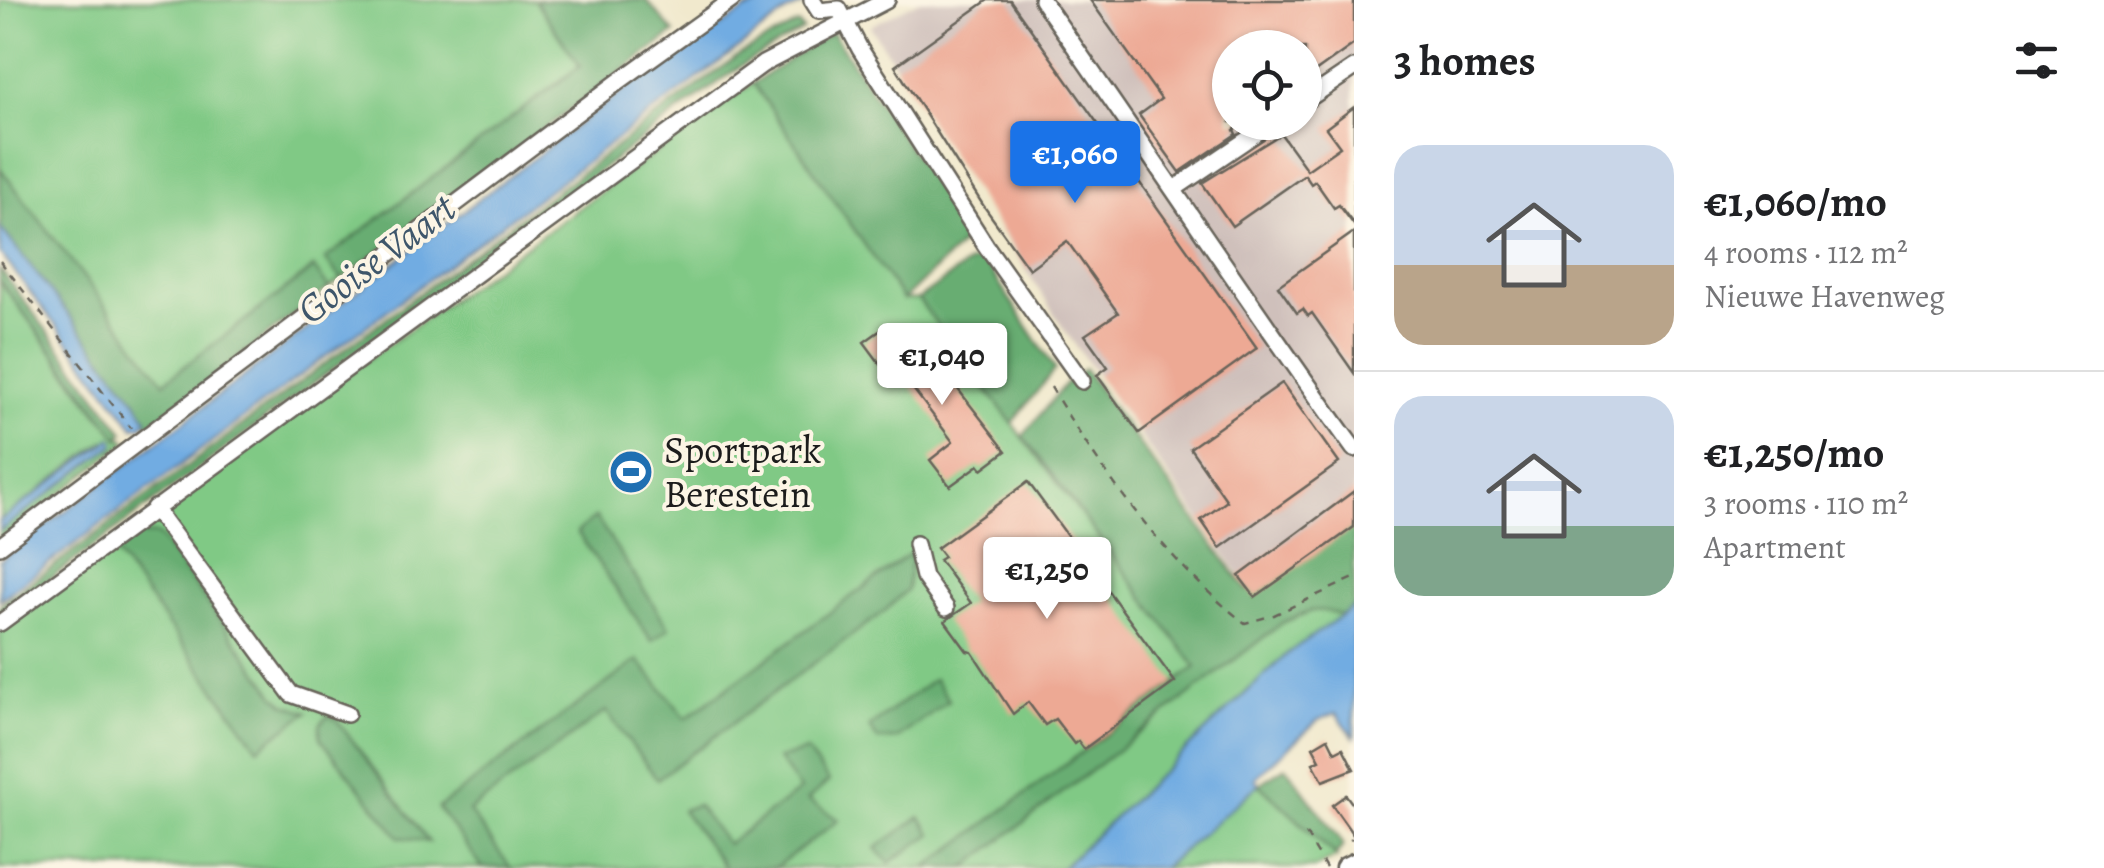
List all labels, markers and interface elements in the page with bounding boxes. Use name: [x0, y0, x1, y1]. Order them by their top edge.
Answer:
map controls: [1212, 30, 1322, 140]
button: locate: [1212, 30, 1322, 140]
text: 3 homes: [1394, 32, 1536, 89]
icon: filters: [2009, 33, 2064, 88]
pin: €1,060: [994, 121, 1156, 206]
text: €1,060: [1032, 131, 1118, 175]
text: €1,060/mo: [1704, 173, 1887, 230]
water label: Gooise Vaart: [286, 180, 468, 337]
icon: home: [1474, 185, 1594, 305]
text: 4 rooms · 112 m²: [1704, 230, 1908, 274]
text: Nieuwe Havenweg: [1704, 274, 1945, 318]
pin: €1,040: [861, 323, 1023, 408]
text: €1,040: [899, 333, 985, 377]
place label: Sportpark Berestein: [664, 424, 822, 520]
text: €1,250/mo: [1704, 424, 1884, 481]
icon: home: [1474, 436, 1594, 556]
sports icon: Sportpark Berestein: [608, 449, 654, 495]
text: 3 rooms · 110 m²: [1704, 481, 1908, 525]
text: Apartment: [1704, 525, 1846, 569]
pin: €1,250: [966, 537, 1128, 622]
text: €1,250: [1005, 547, 1089, 591]

